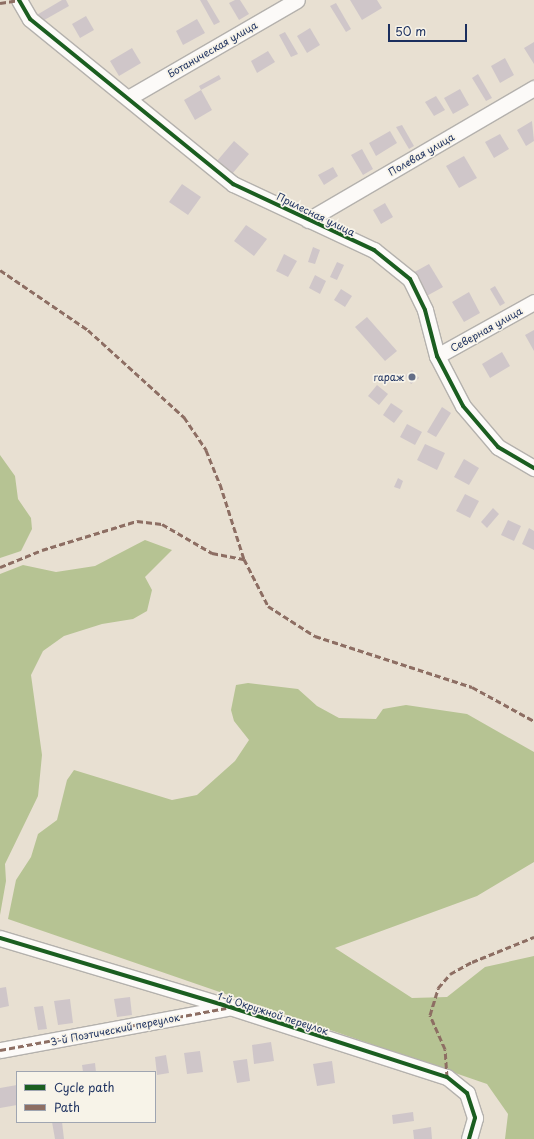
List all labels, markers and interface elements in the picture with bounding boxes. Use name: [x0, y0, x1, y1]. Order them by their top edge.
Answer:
scale bar: [390, 16, 469, 42]
street label: Ботаническая улица: [165, 18, 259, 80]
text: 50 m: [395, 22, 426, 40]
street label: Полевая улица: [386, 130, 456, 178]
street label: Прилесная улица: [275, 190, 357, 238]
street label: Северная улица: [448, 304, 524, 354]
place label: гараж: [373, 371, 404, 383]
marker: гараж: [407, 372, 417, 382]
street label: 1-й Окружной переулок: [216, 989, 330, 1037]
street label: 3-й Поэтический переулок: [49, 1011, 181, 1047]
legend: [16, 1071, 156, 1123]
text: Cycle path: [54, 1078, 115, 1096]
text: Path: [54, 1098, 80, 1116]

